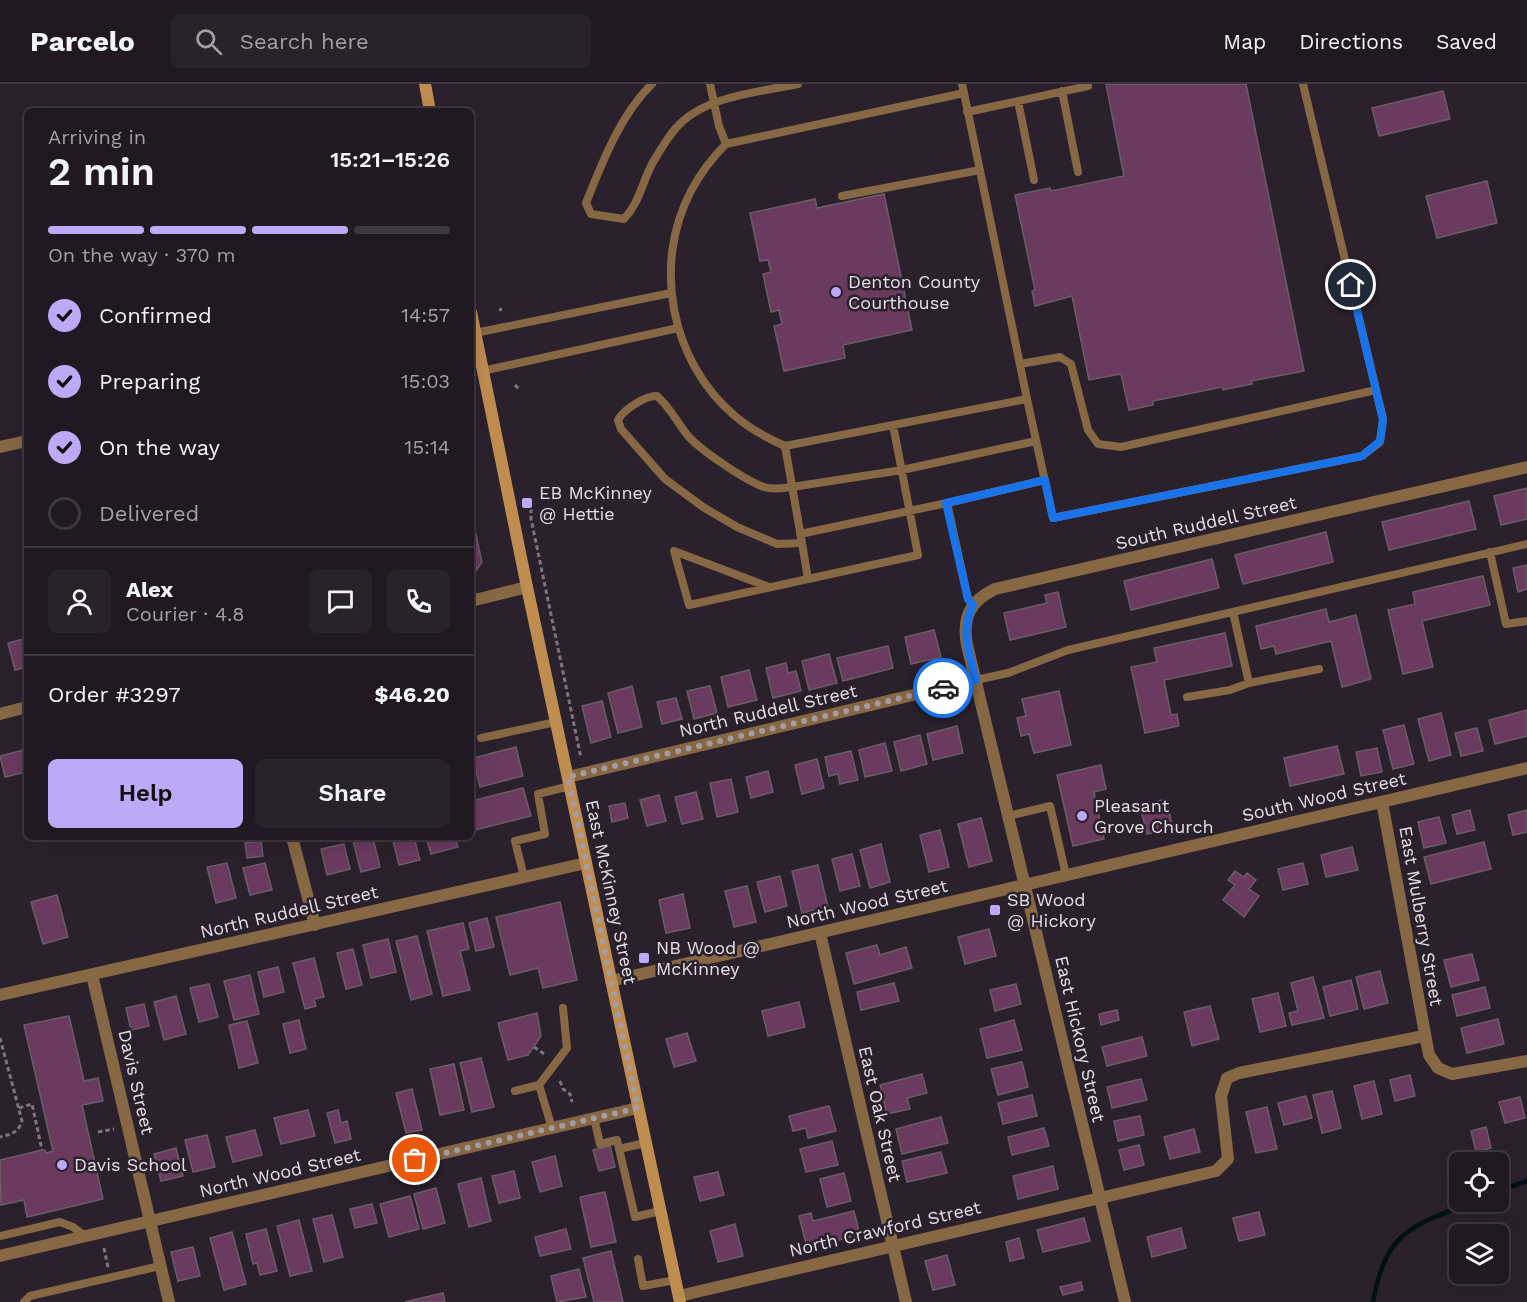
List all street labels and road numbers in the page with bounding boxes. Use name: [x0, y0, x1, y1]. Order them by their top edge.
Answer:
street label: South Ruddell Street: [1113, 491, 1299, 554]
street label: North Ruddell Street: [677, 680, 859, 741]
street label: South Wood Street: [1240, 767, 1408, 826]
street label: East McKinney Street: [582, 798, 641, 987]
street label: East Mulberry Street: [1395, 824, 1448, 1008]
street label: North Wood Street: [784, 875, 950, 932]
street label: North Ruddell Street: [198, 881, 380, 942]
street label: East Hickory Street: [1051, 954, 1110, 1125]
street label: Davis Street: [114, 1027, 159, 1137]
street label: East Oak Street: [855, 1044, 906, 1184]
street label: North Wood Street: [197, 1144, 363, 1201]
street label: North Crawford Street: [787, 1196, 983, 1261]

